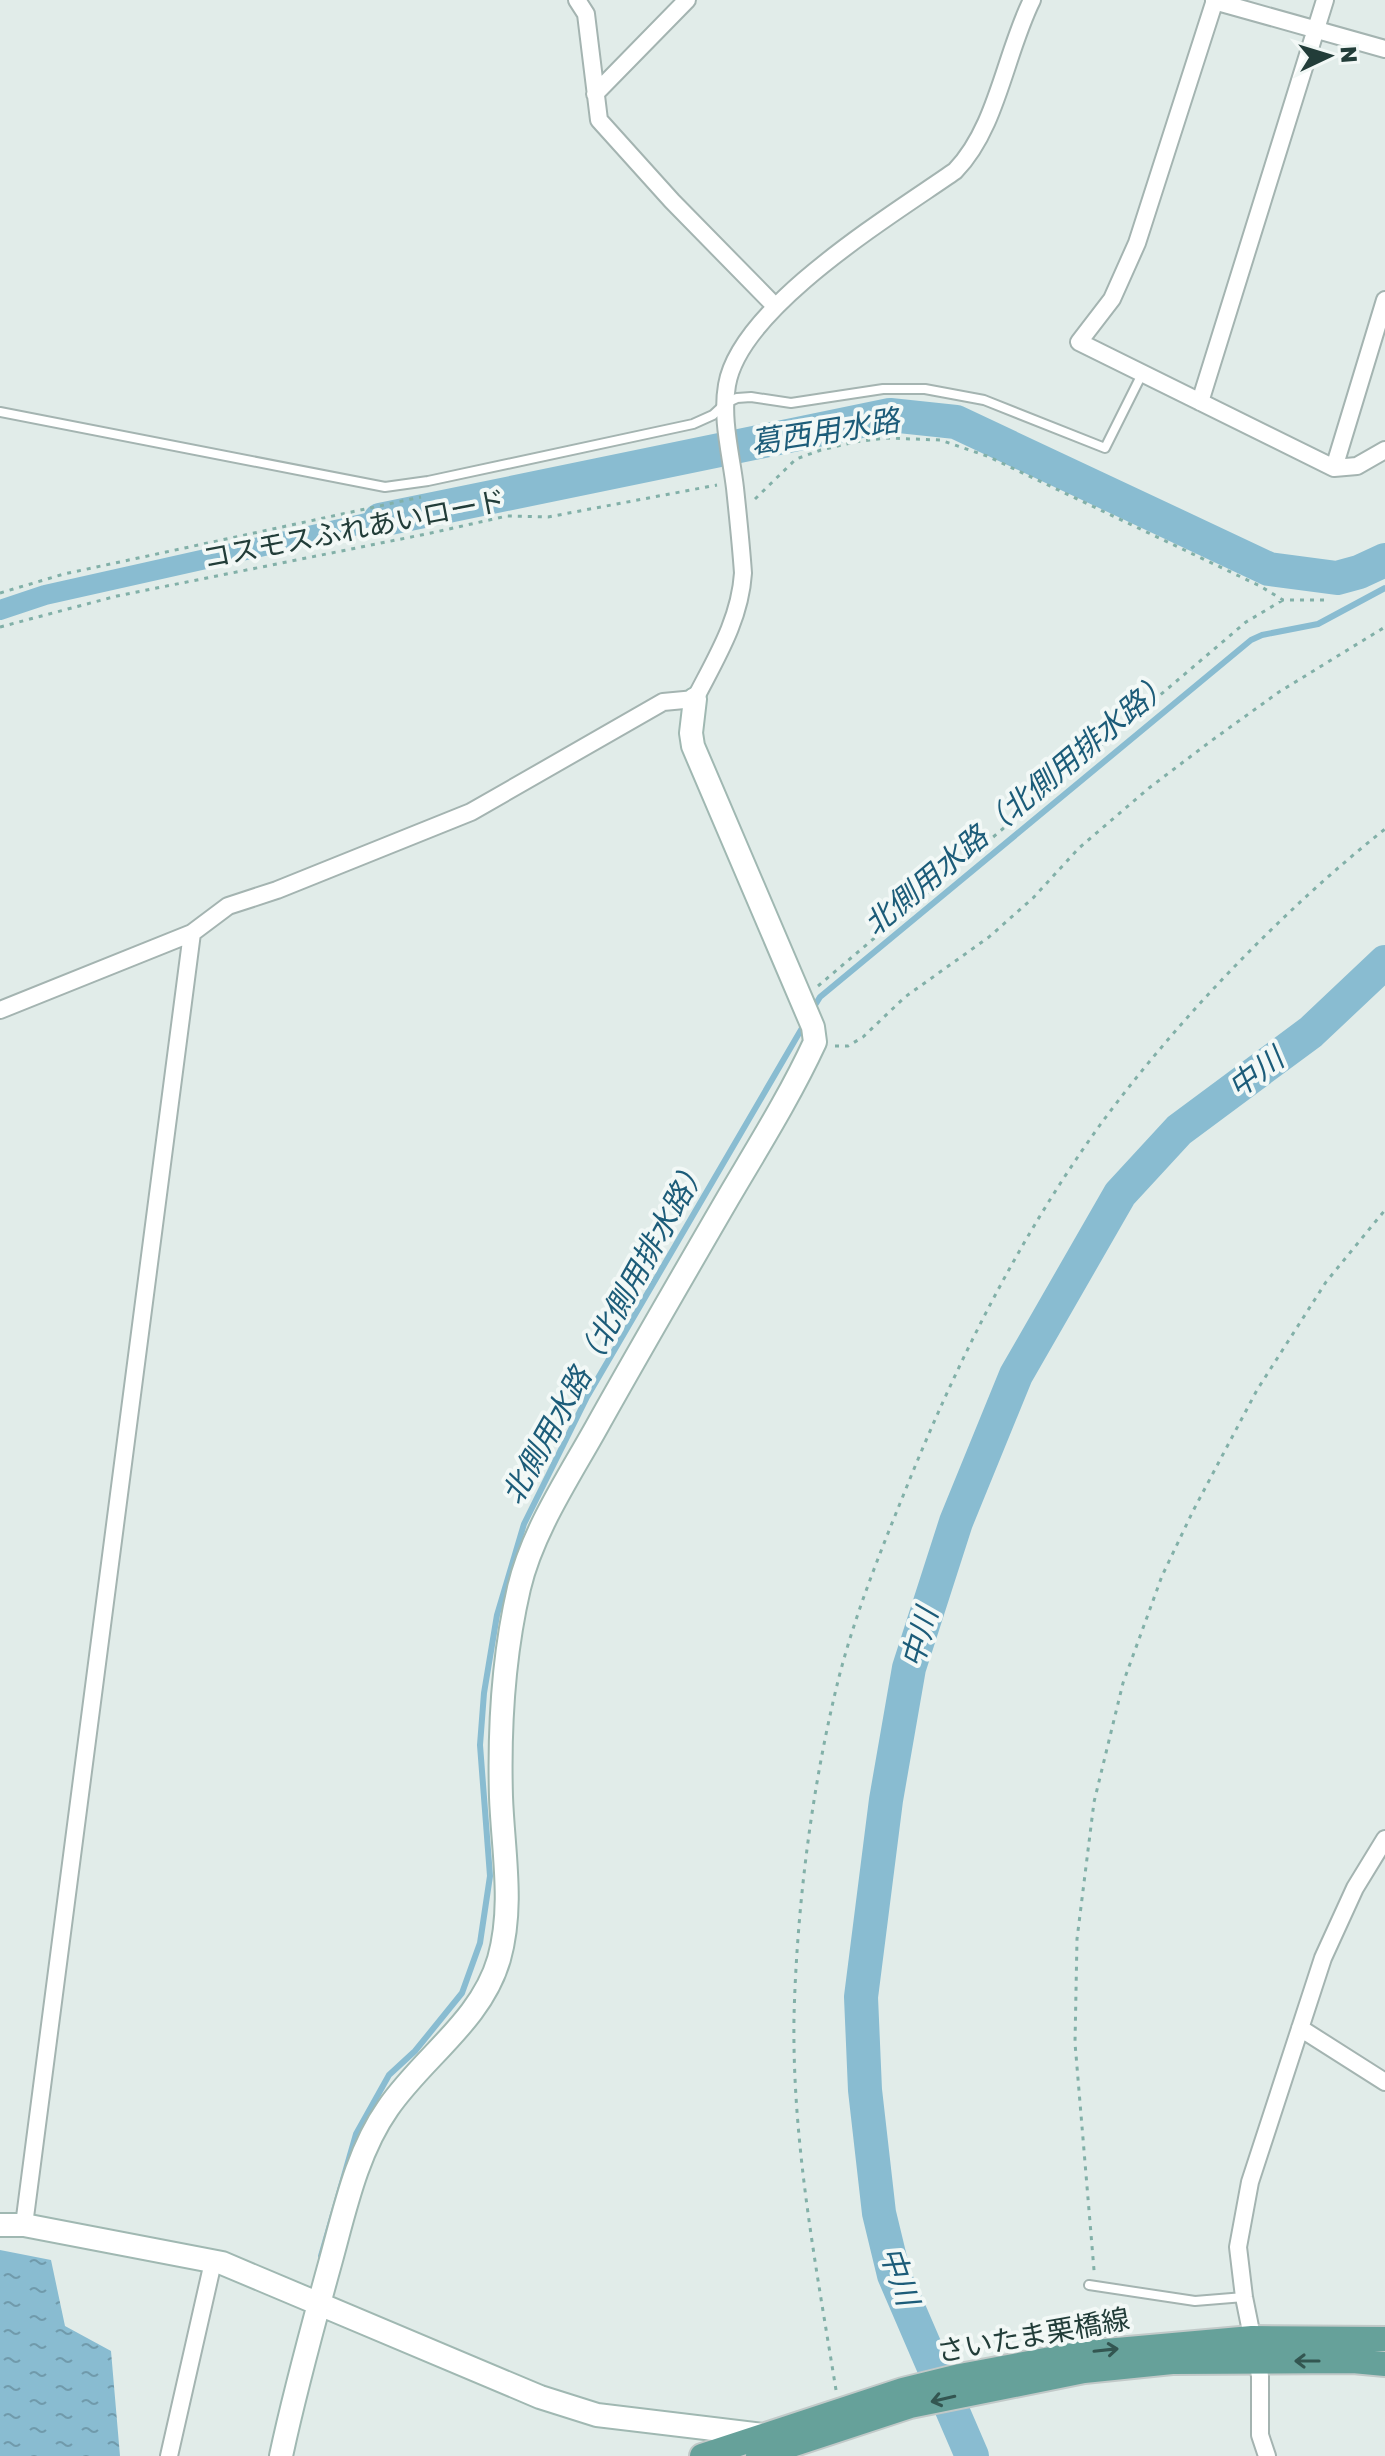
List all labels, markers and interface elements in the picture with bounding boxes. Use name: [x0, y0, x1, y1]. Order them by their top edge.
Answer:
north arrow: [1289, 16, 1369, 96]
text: N: [1335, 45, 1364, 64]
water label: 葛西用水路: [748, 401, 905, 461]
street label: コスモスふれあいロード: [200, 483, 508, 574]
water label: 北側用水路（北側用排水路）: [856, 664, 1178, 942]
water label: 中川: [1221, 1038, 1293, 1105]
water label: 北側用水路（北側用排水路）: [494, 1151, 714, 1510]
water label: 中川: [893, 1601, 945, 1672]
water label: 中川: [873, 2241, 928, 2313]
street label: さいたま栗橋線: [934, 2301, 1132, 2368]
one-way arrow: [1092, 2343, 1119, 2358]
one-way arrow: [1294, 2353, 1321, 2369]
one-way arrow: [930, 2392, 956, 2407]

